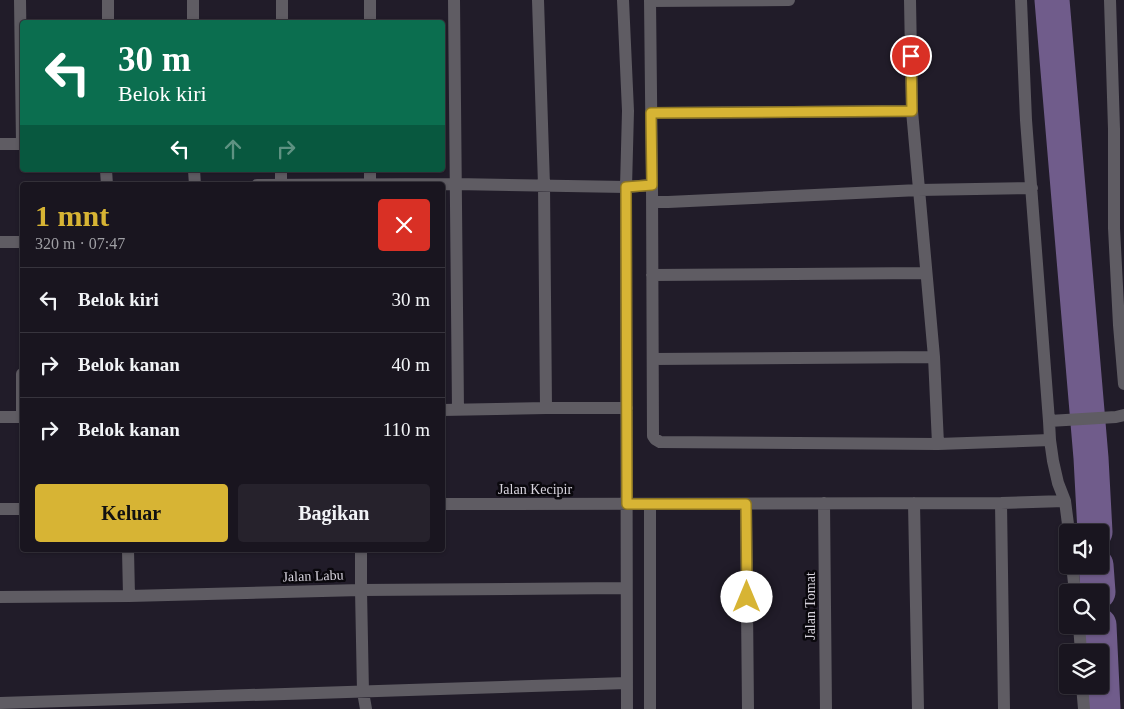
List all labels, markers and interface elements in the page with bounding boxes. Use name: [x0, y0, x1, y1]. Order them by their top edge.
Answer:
pin: [890, 35, 932, 77]
icon: left: [35, 40, 100, 105]
text: 30 m: [118, 40, 191, 79]
icon: arrive: [897, 42, 925, 70]
text: Belok kiri: [118, 81, 207, 106]
icon: left: [166, 135, 194, 163]
icon: ahead: [219, 135, 247, 163]
icon: right: [272, 135, 300, 163]
text: 1 mnt: [35, 199, 109, 232]
button: close: [378, 199, 430, 251]
text: 320 m · 07:47: [35, 235, 125, 252]
icon: left: [35, 286, 63, 314]
text: Belok kiri: [78, 289, 159, 310]
text: 30 m: [391, 289, 430, 310]
icon: right: [35, 351, 63, 379]
text: Belok kanan: [78, 354, 180, 375]
text: 40 m: [391, 354, 430, 375]
icon: right: [35, 416, 63, 444]
text: Belok kanan: [78, 419, 180, 440]
text: 110 m: [383, 419, 430, 440]
street label: Jalan Kecipir: [498, 482, 572, 497]
button: Keluar: [35, 484, 228, 542]
button: Bagikan: [238, 484, 430, 542]
map controls: [1059, 524, 1109, 694]
button: sound: [1059, 524, 1109, 574]
street label: Jalan Labu: [282, 567, 344, 585]
position arrow: [720, 570, 772, 622]
street label: Jalan Tomat: [803, 572, 818, 640]
button: search: [1059, 584, 1109, 634]
button: layers: [1059, 644, 1109, 694]

